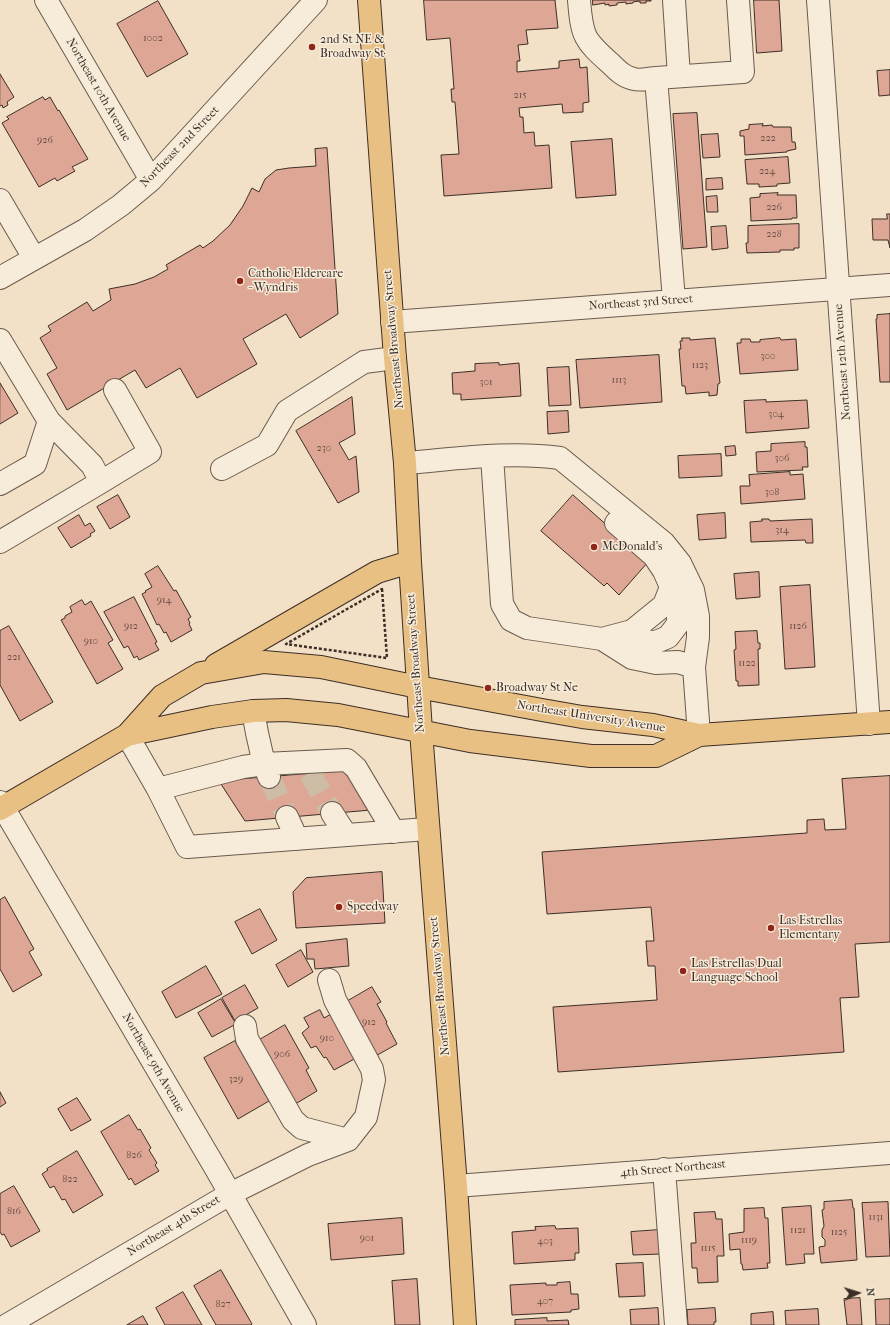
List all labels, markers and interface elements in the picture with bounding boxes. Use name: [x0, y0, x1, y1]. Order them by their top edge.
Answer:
house number: 1002: [143, 33, 163, 45]
place label: 2nd St NE & Broadway St: [320, 33, 385, 61]
street label: Northeast 10th Avenue: [63, 36, 133, 144]
marker: 2nd St NE & Broadway St: [307, 42, 317, 52]
house number: 215: [514, 90, 526, 102]
street label: Northeast 2nd Street: [137, 103, 223, 191]
house number: 222: [760, 133, 776, 145]
house number: 926: [37, 135, 53, 147]
house number: 224: [759, 166, 775, 178]
house number: 226: [766, 202, 782, 214]
house number: 228: [766, 229, 782, 241]
place label: Catholic Eldercare - Wyndris: [248, 267, 343, 295]
street label: Northeast Broadway Street: [381, 269, 407, 409]
marker: Catholic Eldercare - Wyndris: [235, 276, 245, 286]
street label: Northeast 3rd Street: [588, 292, 694, 314]
street label: Northeast 12th Avenue: [832, 303, 854, 421]
house number: 300: [760, 351, 776, 363]
house number: 1123: [692, 360, 708, 372]
house number: 1113: [612, 375, 626, 387]
house number: 301: [479, 377, 493, 389]
house number: 304: [768, 409, 784, 421]
house number: 230: [317, 443, 331, 455]
house number: 306: [774, 453, 790, 465]
house number: 308: [765, 487, 779, 499]
house number: 314: [775, 525, 789, 537]
place label: McDonald's: [602, 540, 662, 554]
marker: McDonald's: [589, 542, 599, 552]
street label: Northeast Broadway Street: [404, 593, 428, 733]
house number: 914: [157, 595, 171, 607]
house number: 912: [124, 621, 138, 633]
house number: 1126: [789, 621, 807, 633]
house number: 910: [84, 636, 98, 648]
house number: 221: [7, 652, 21, 664]
house number: 1122: [738, 658, 756, 670]
place label: Broadway St Ne: [496, 681, 578, 695]
marker: Broadway St Ne: [483, 683, 493, 693]
street label: Northeast University Avenue: [516, 698, 666, 736]
place label: Speedway: [347, 900, 399, 914]
marker: Speedway: [334, 902, 344, 912]
place label: Las Estrellas Elementary: [779, 914, 842, 942]
street label: Northeast Broadway Street: [427, 916, 453, 1056]
marker: Las Estrellas Elementary: [766, 923, 776, 933]
place label: Las Estrellas Dual Language School: [691, 957, 782, 985]
marker: Las Estrellas Dual Language School: [678, 966, 688, 976]
street label: Northeast 9th Avenue: [119, 1011, 187, 1115]
house number: 912: [362, 1017, 376, 1029]
house number: 910: [320, 1033, 334, 1045]
house number: 906: [274, 1049, 290, 1061]
house number: 329: [229, 1074, 243, 1086]
house number: 826: [126, 1150, 142, 1162]
street label: 4th Street Northeast: [620, 1157, 726, 1181]
house number: 822: [62, 1174, 78, 1186]
street label: Northeast 4th Street: [125, 1192, 223, 1260]
house number: 816: [7, 1206, 21, 1218]
house number: 1131: [869, 1212, 883, 1224]
house number: 1121: [790, 1225, 806, 1237]
house number: 1125: [831, 1227, 847, 1239]
house number: 901: [360, 1233, 374, 1245]
house number: 1119: [741, 1235, 757, 1247]
house number: 403: [537, 1236, 553, 1248]
house number: 1115: [701, 1243, 715, 1255]
north arrow: [838, 1273, 878, 1313]
text: N: [864, 1287, 877, 1297]
house number: 407: [537, 1296, 553, 1308]
house number: 827: [216, 1299, 230, 1311]

